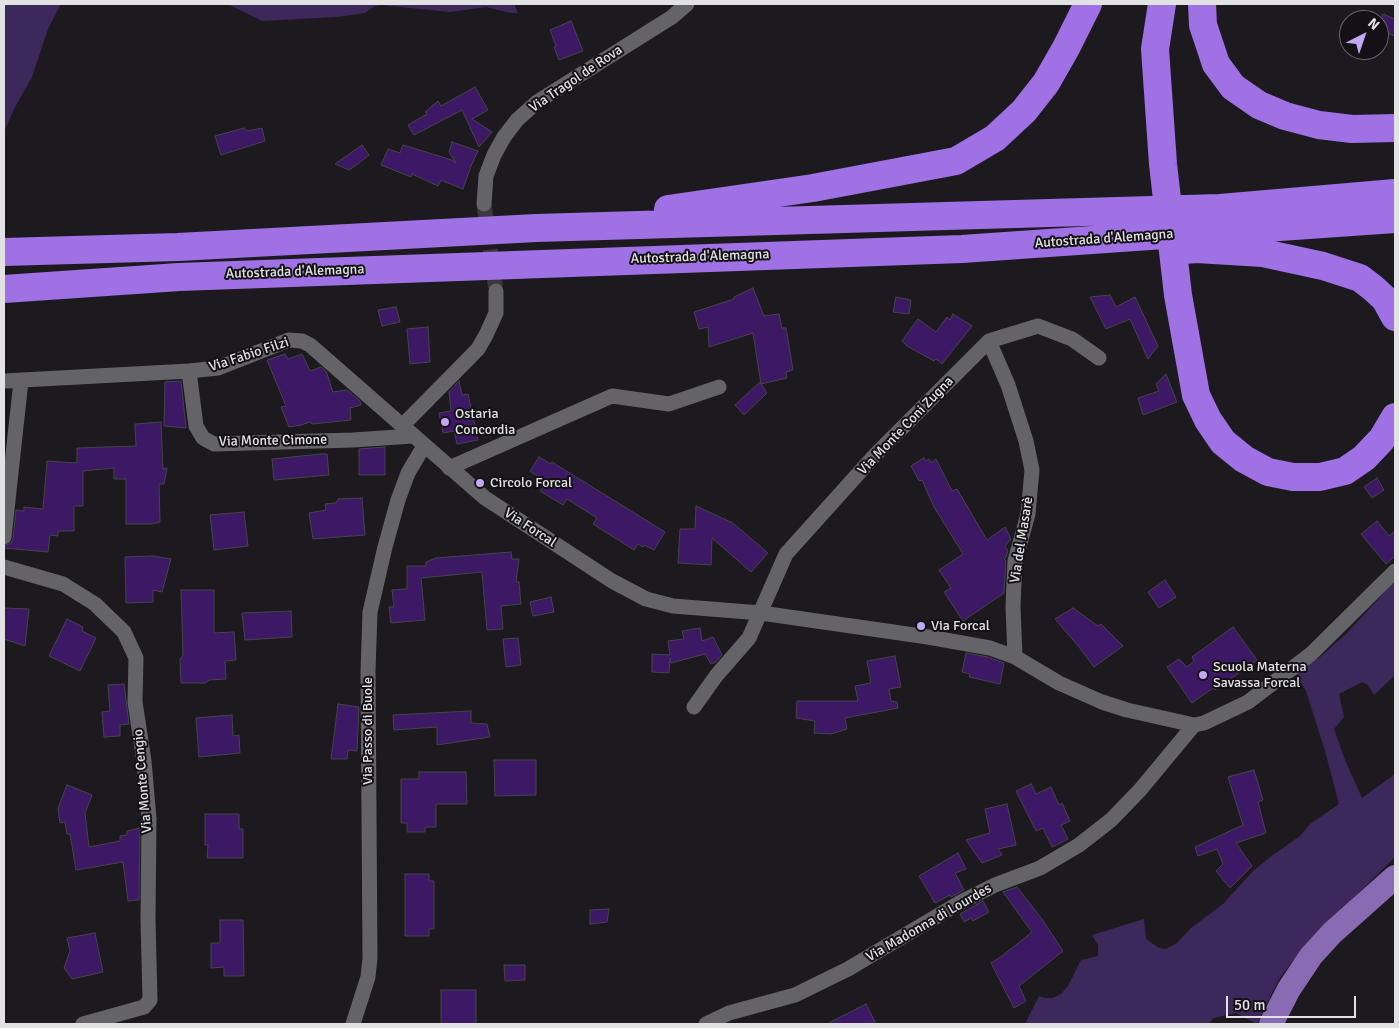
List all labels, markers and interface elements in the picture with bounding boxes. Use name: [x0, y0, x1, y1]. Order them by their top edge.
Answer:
north arrow: [1339, 10, 1389, 60]
text: N: [1364, 14, 1383, 34]
street label: Via Tragol de Rova: [526, 42, 626, 116]
street label: Autostrada d'Alemagna: [1034, 226, 1174, 252]
street label: Autostrada d'Alemagna: [630, 246, 770, 268]
street label: Autostrada d'Alemagna: [225, 261, 365, 283]
street label: Via Fabio Filzi: [207, 334, 291, 376]
street label: Via Monte Coni Zugna: [855, 373, 957, 479]
place label: Ostaria Concordia: [455, 406, 515, 438]
marker: Ostaria Concordia: [439, 416, 451, 428]
street label: Via Monte Cimone: [219, 432, 327, 450]
place label: Circolo Forcal: [490, 475, 572, 491]
marker: Circolo Forcal: [474, 477, 486, 489]
street label: Via del Masarè: [1007, 496, 1037, 584]
street label: Via Forcal: [501, 505, 559, 551]
place label: Via Forcal: [931, 618, 990, 634]
marker: Via Forcal: [915, 620, 927, 632]
place label: Scuola Materna Savassa Forcal: [1213, 659, 1307, 692]
marker: Scuola Materna Savassa Forcal: [1197, 669, 1209, 681]
street label: Via Passo di Buole: [360, 677, 376, 785]
street label: Via Monte Cengio: [130, 728, 156, 834]
street label: Via Madonna di Lourdes: [863, 880, 995, 966]
scale bar: [1229, 986, 1359, 1018]
text: 50 m: [1234, 996, 1265, 1014]

